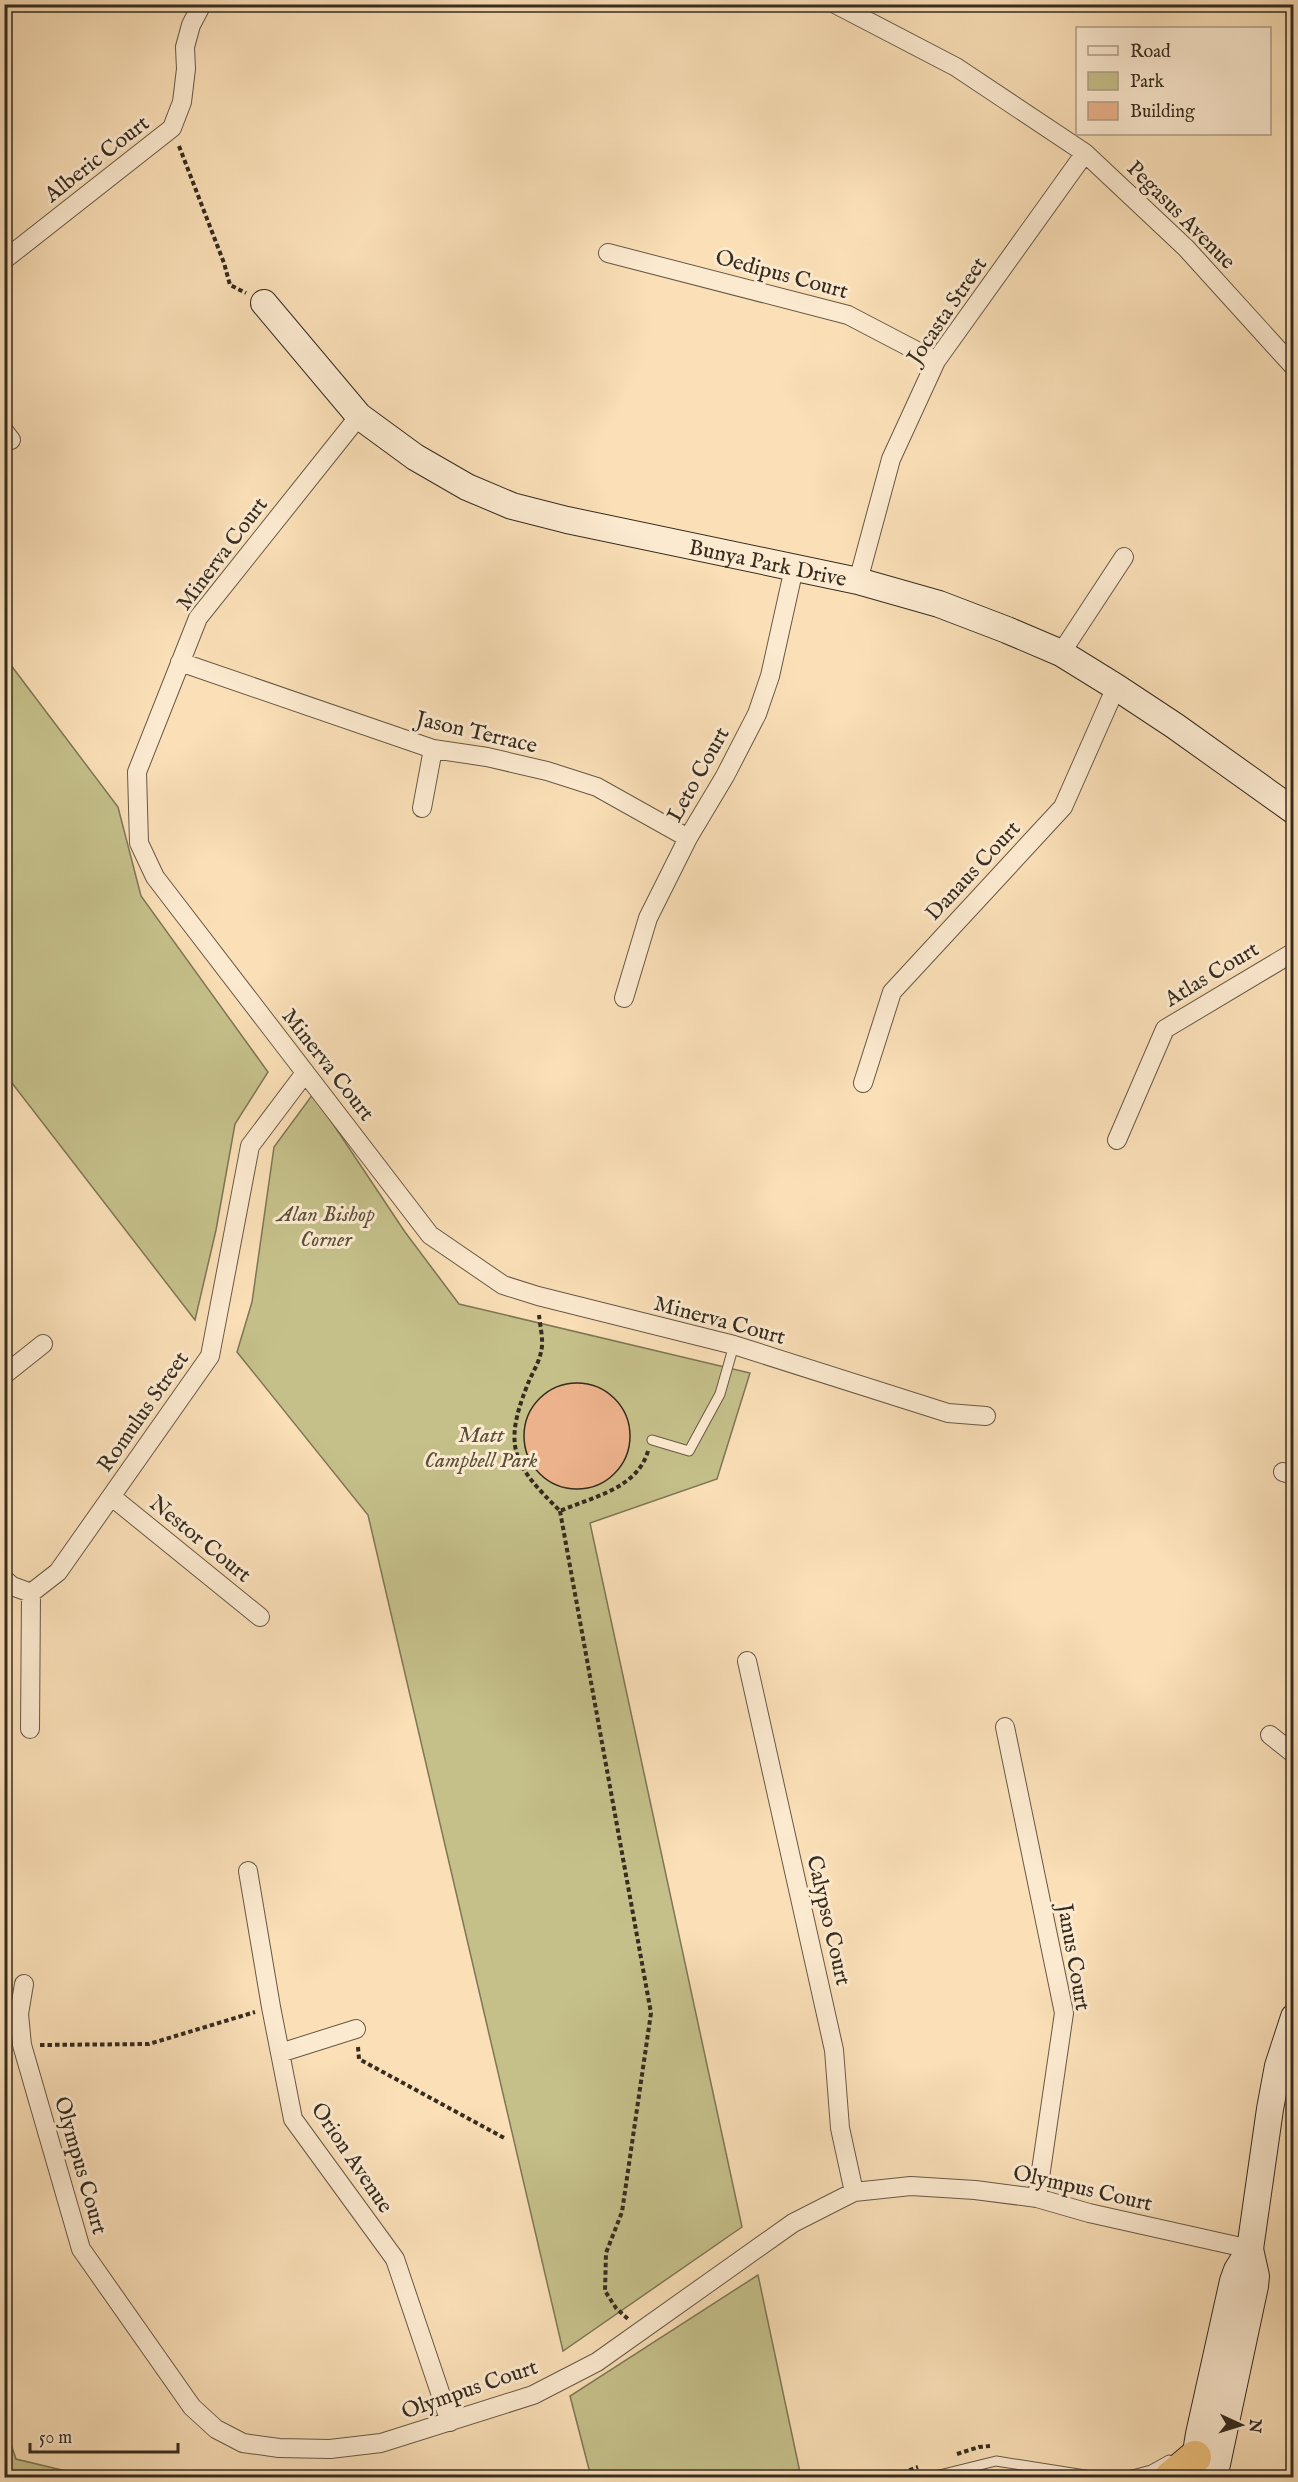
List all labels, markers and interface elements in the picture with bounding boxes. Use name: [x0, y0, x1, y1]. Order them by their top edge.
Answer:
legend: [1076, 27, 1271, 135]
text: Road: [1130, 41, 1171, 64]
text: Park: [1130, 71, 1165, 94]
text: Building: [1130, 101, 1195, 124]
street label: Alberic Court: [38, 110, 156, 210]
street label: Pegasus Avenue: [1120, 155, 1241, 276]
street label: Oedipus Court: [712, 244, 851, 306]
street label: Jocasta Street: [900, 252, 994, 373]
street label: Minerva Court: [171, 492, 275, 617]
street label: Bunya Park Drive: [686, 534, 849, 594]
street label: Jason Terrace: [410, 705, 540, 760]
street label: Leto Court: [661, 722, 737, 828]
street label: Danaus Court: [920, 815, 1027, 927]
street label: Atlas Court: [1159, 935, 1265, 1014]
street label: Minerva Court: [275, 1003, 380, 1127]
park label: Alan Bishop Corner: [275, 1201, 375, 1254]
street label: Minerva Court: [651, 1290, 789, 1352]
street label: Romulus Street: [92, 1346, 196, 1478]
park label: Matt Campbell Park: [424, 1422, 538, 1475]
street label: Nestor Court: [143, 1490, 257, 1589]
street label: Calypso Court: [799, 1853, 857, 1989]
street label: Janus Court: [1049, 1899, 1096, 2013]
street label: Olympus Court: [47, 2093, 113, 2238]
street label: Orion Avenue: [304, 2097, 399, 2219]
street label: Olympus Court: [1010, 2159, 1155, 2219]
street label: Olympus Court: [398, 2353, 542, 2426]
north arrow: [1211, 2395, 1271, 2455]
scale bar: [30, 2416, 178, 2454]
text: N: [1243, 2417, 1264, 2434]
text: 50 m: [39, 2427, 72, 2450]

